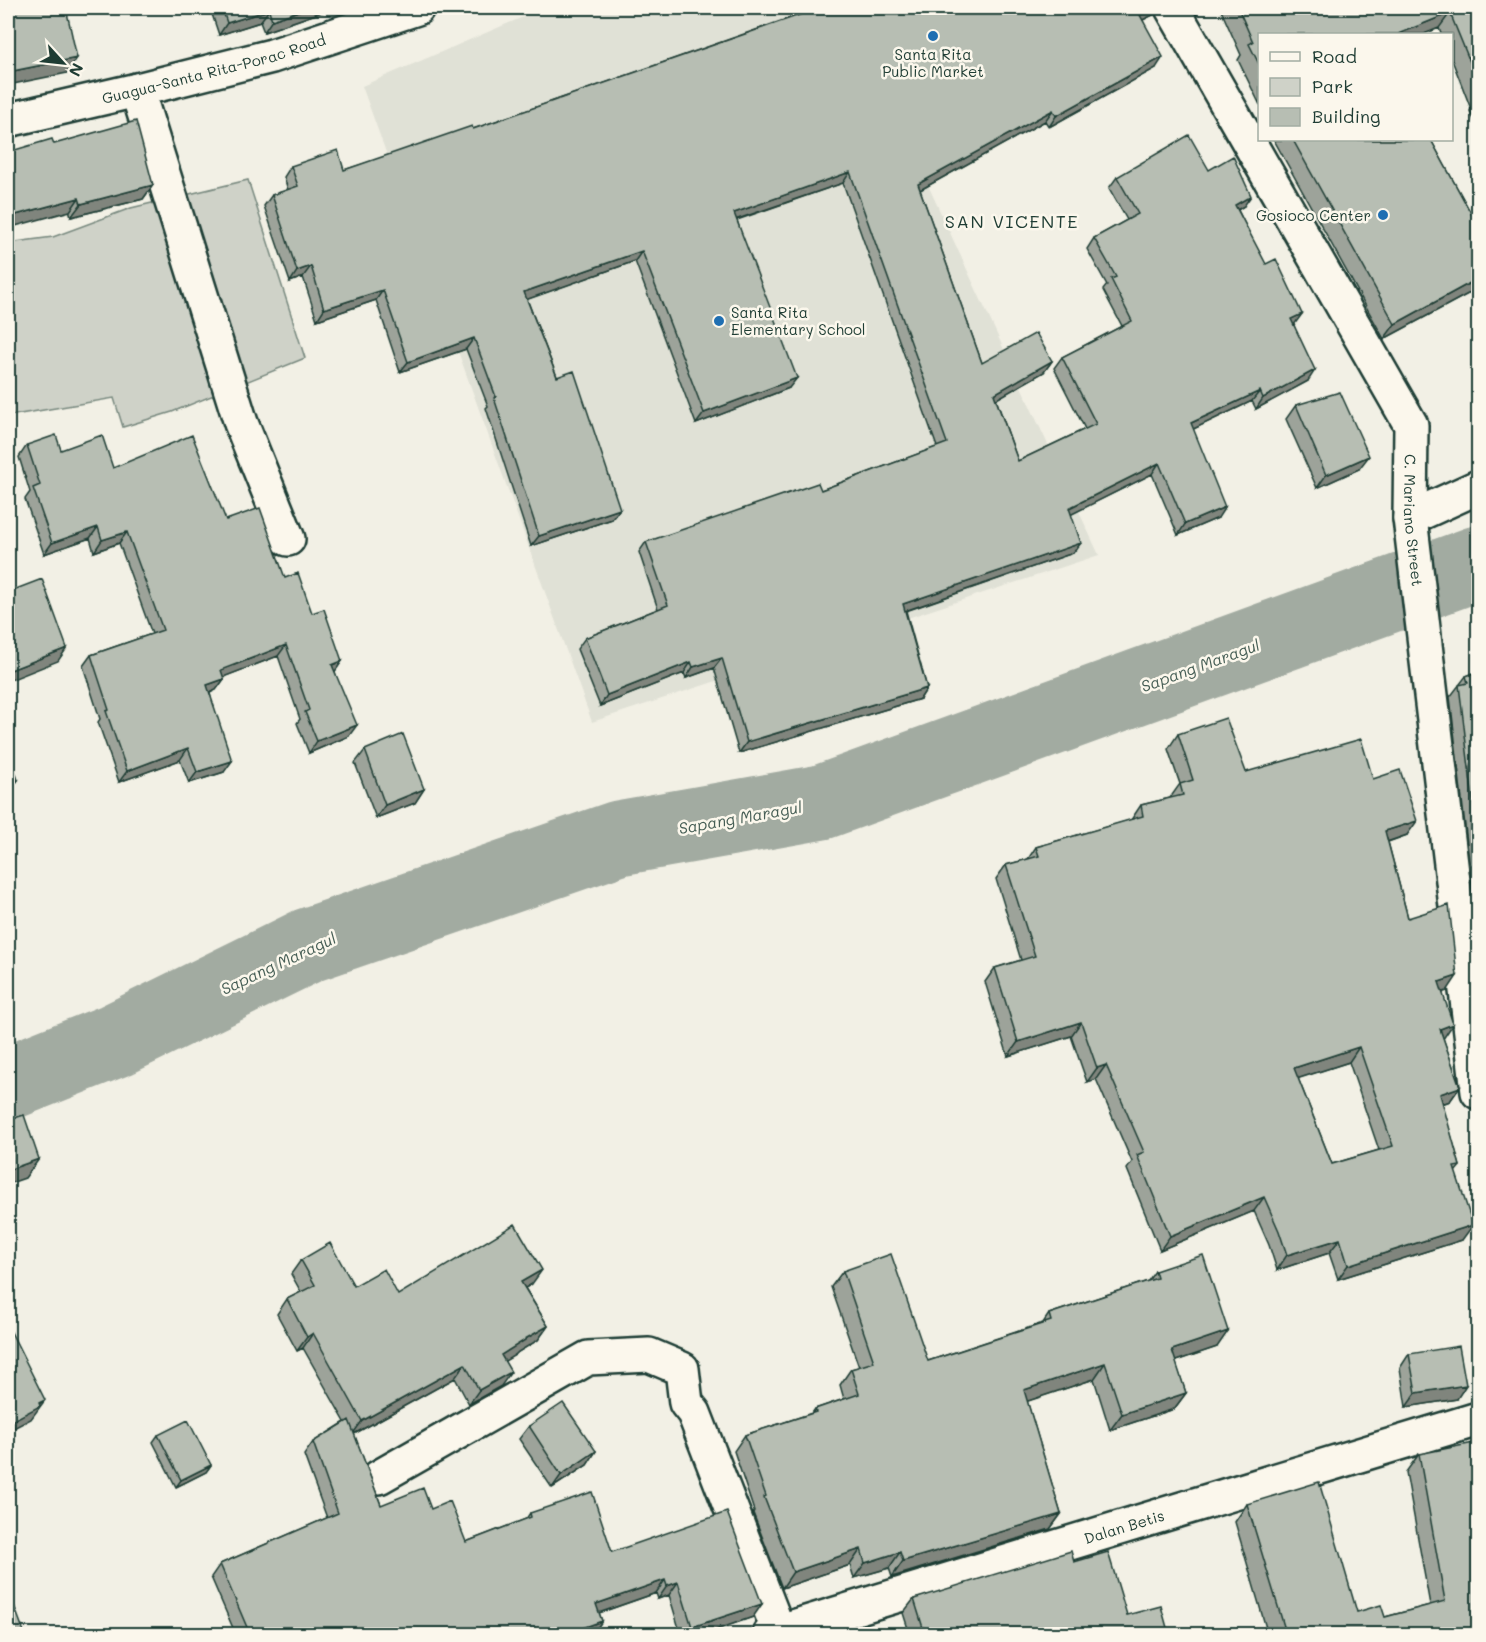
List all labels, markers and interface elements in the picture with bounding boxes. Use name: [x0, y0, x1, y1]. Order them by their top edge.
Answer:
street label: Guagua-Santa Rita-Porac Road: [100, 29, 328, 108]
marker: Santa Rita Public Market: [926, 29, 940, 43]
north arrow: [33, 33, 93, 93]
legend: [1258, 33, 1453, 141]
place label: Santa Rita Public Market: [882, 44, 984, 81]
text: Road: [1312, 44, 1357, 68]
text: N: [65, 60, 89, 80]
text: Park: [1312, 74, 1353, 98]
text: Building: [1312, 104, 1380, 128]
place label: Gosioco Center: [1256, 205, 1371, 225]
marker: Gosioco Center: [1376, 208, 1390, 222]
district label: SAN VICENTE: [945, 209, 1079, 233]
place label: Santa Rita Elementary School: [731, 302, 866, 339]
marker: Santa Rita Elementary School: [712, 314, 726, 328]
street label: C. Mariano Street: [1400, 454, 1428, 587]
water label: Sapang Maragul: [1138, 634, 1262, 696]
water label: Sapang Maragul: [677, 796, 803, 838]
water label: Sapang Maragul: [217, 927, 339, 999]
street label: Dalan Betis: [1081, 1505, 1167, 1548]

